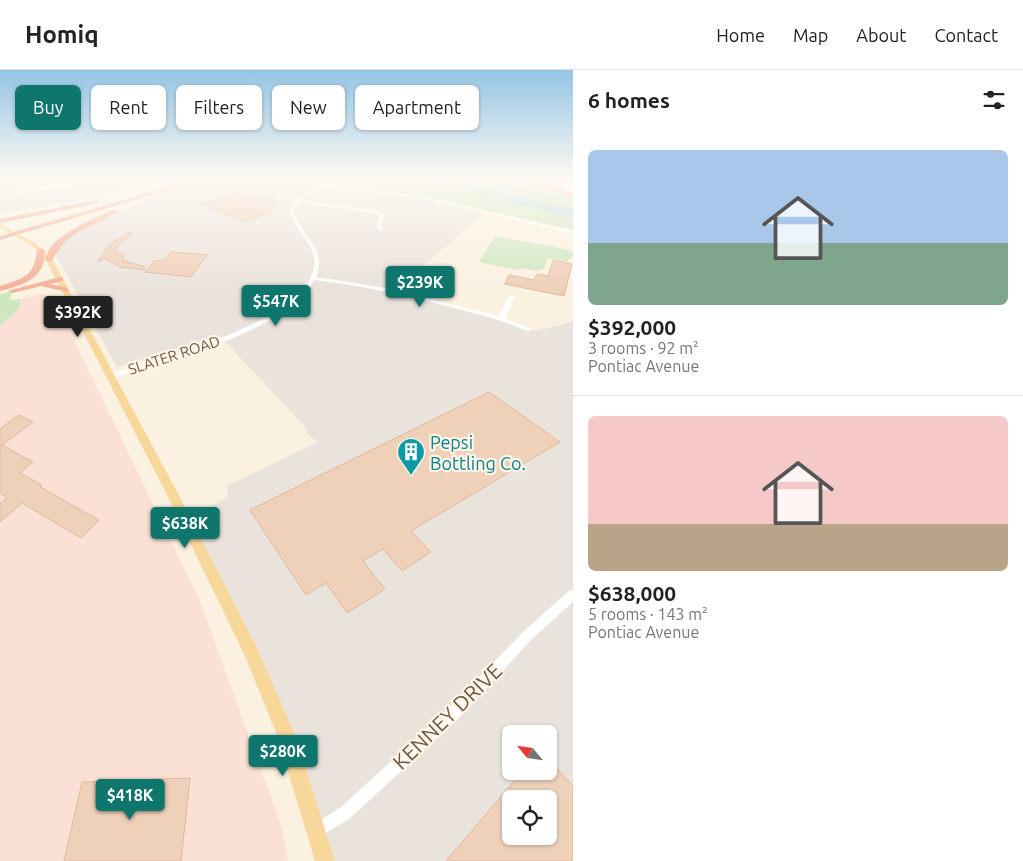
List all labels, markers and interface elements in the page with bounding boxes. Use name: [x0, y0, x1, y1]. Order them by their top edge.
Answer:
text: Homiq: [25, 21, 99, 48]
text: Home: [716, 25, 765, 45]
text: Map: [793, 25, 828, 45]
text: About: [856, 25, 906, 45]
text: Contact: [934, 25, 998, 45]
chip: Buy: [15, 85, 81, 130]
chip: Rent: [91, 85, 166, 130]
chip: Filters: [176, 85, 262, 130]
chip: New: [272, 85, 345, 130]
chip: Apartment: [355, 85, 479, 130]
icon: filters: [980, 86, 1008, 114]
text: 6 homes: [588, 88, 670, 112]
icon: home: [753, 183, 843, 273]
pin: $239K: [385, 266, 455, 308]
text: $239K: [397, 273, 443, 291]
pin: $547K: [241, 284, 311, 327]
text: $547K: [253, 292, 299, 310]
pin: $392K: [43, 296, 113, 338]
text: $392K: [55, 303, 101, 321]
text: $392,000: [588, 315, 676, 339]
street label: SLATER ROAD: [126, 332, 222, 378]
text: 3 rooms · 92 m²: [588, 339, 699, 357]
text: Pontiac Avenue: [588, 357, 699, 375]
place label: Pepsi Bottling Co.: [430, 432, 526, 473]
building icon: Pepsi Bottling Co.: [396, 437, 426, 476]
icon: home: [753, 448, 843, 538]
pin: $638K: [150, 506, 220, 549]
text: $638K: [162, 514, 208, 532]
text: $638,000: [588, 581, 676, 605]
text: 5 rooms · 143 m²: [588, 605, 708, 623]
text: Pontiac Avenue: [588, 623, 699, 641]
street label: KENNEY DRIVE: [388, 658, 506, 774]
north arrow: [502, 725, 558, 780]
map controls: [502, 725, 557, 845]
pin: $280K: [248, 734, 318, 777]
text: $280K: [260, 742, 306, 760]
pin: $418K: [95, 778, 165, 821]
text: $418K: [107, 786, 153, 804]
button: locate: [502, 790, 557, 845]

